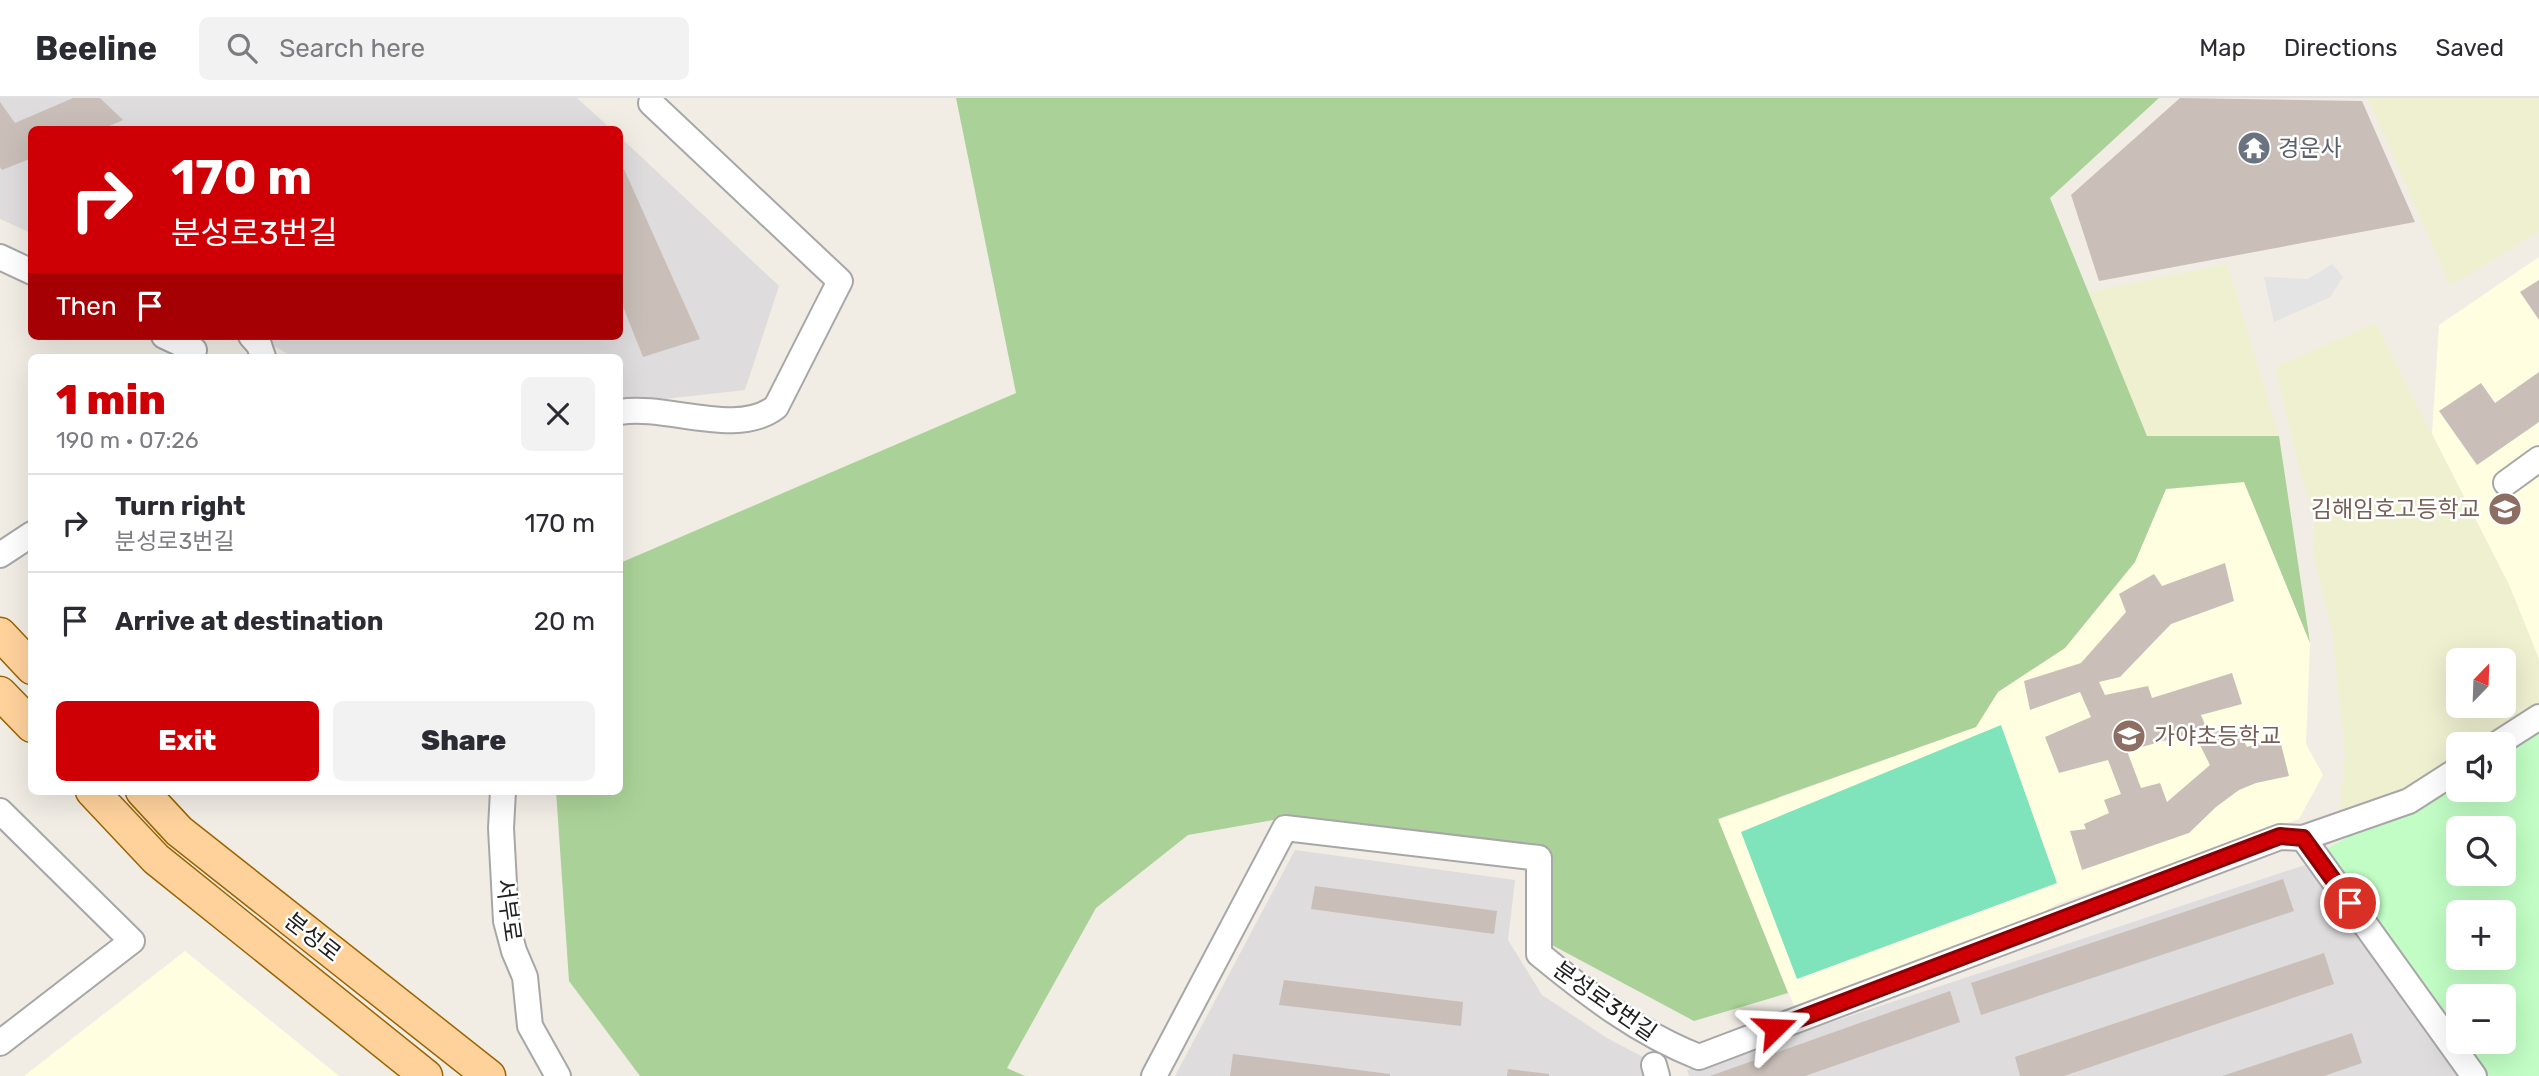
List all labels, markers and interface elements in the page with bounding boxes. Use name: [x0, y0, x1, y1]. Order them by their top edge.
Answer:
search box: [199, 17, 689, 80]
text: Beeline: [35, 29, 157, 68]
icon: search: [223, 29, 261, 67]
text: Search here: [279, 33, 425, 64]
text: Map: [2199, 34, 2246, 62]
text: Directions: [2284, 34, 2397, 62]
text: Saved: [2435, 34, 2504, 62]
temple icon: 경운사: [2235, 129, 2273, 167]
place label: 경운사: [2278, 134, 2341, 162]
text: 170 m: [171, 148, 312, 206]
icon: right: [56, 154, 147, 245]
text: 분성로3번길: [171, 214, 337, 252]
icon: arrive: [131, 287, 169, 325]
text: Then: [56, 291, 117, 322]
text: 1 min: [56, 375, 166, 425]
button: close: [521, 377, 595, 451]
text: 190 m · 07:26: [56, 426, 199, 454]
school or university icon: 김해임호고등학교: [2486, 490, 2524, 528]
text: Turn right: [115, 491, 245, 522]
place label: 김해임호고등학교: [2311, 495, 2480, 523]
icon: right: [56, 504, 94, 542]
text: 170 m: [525, 508, 595, 539]
text: 분성로3번길: [115, 527, 235, 555]
icon: arrive: [56, 602, 94, 640]
text: Arrive at destination: [115, 606, 383, 637]
text: 20 m: [534, 606, 595, 637]
north arrow: [2446, 648, 2516, 718]
map controls: [2446, 648, 2516, 1054]
button: Exit: [56, 701, 319, 781]
button: Share: [333, 701, 595, 781]
school or university icon: 가야초등학교: [2110, 717, 2148, 755]
place label: 가야초등학교: [2154, 722, 2281, 750]
button: sound: [2446, 732, 2516, 802]
button: search: [2446, 816, 2516, 886]
pin: [2320, 873, 2380, 933]
street label: 서부로: [491, 877, 527, 943]
icon: arrive: [2331, 884, 2369, 922]
button: +: [2446, 900, 2516, 970]
street label: 분성로: [279, 906, 347, 968]
street label: 분성로3번길: [1548, 955, 1662, 1047]
button: −: [2446, 984, 2516, 1054]
position arrow: [1738, 991, 1812, 1065]

